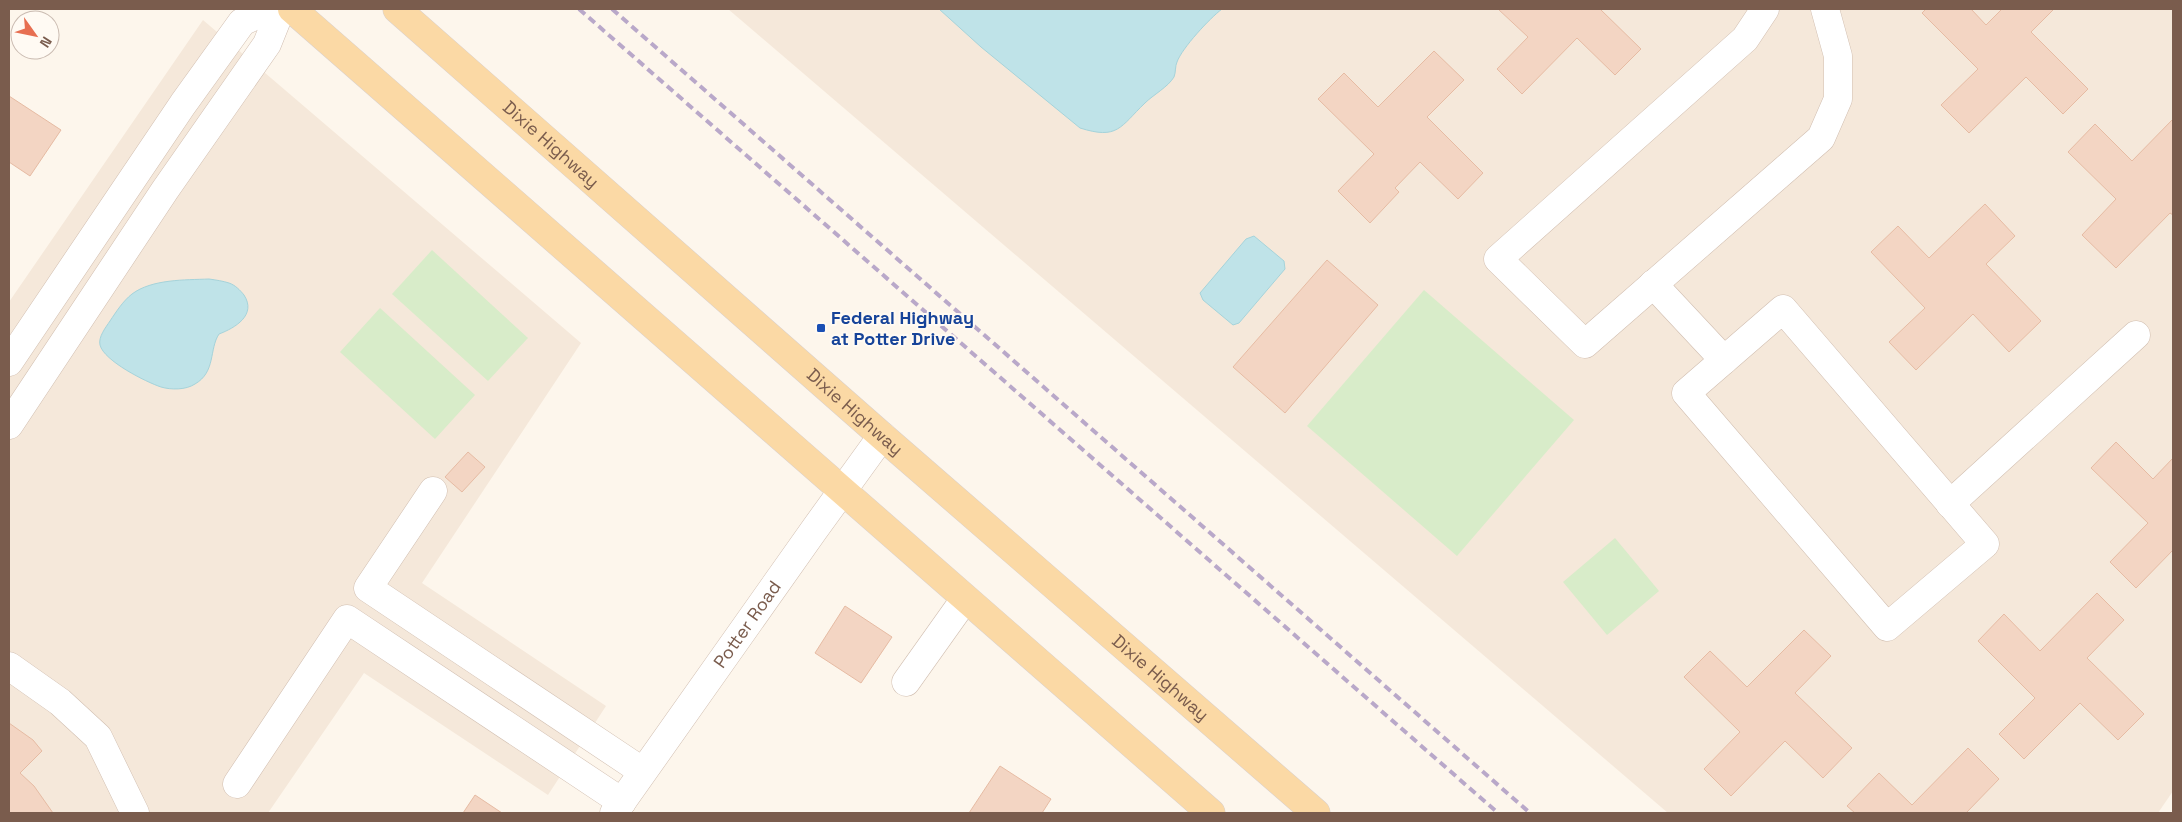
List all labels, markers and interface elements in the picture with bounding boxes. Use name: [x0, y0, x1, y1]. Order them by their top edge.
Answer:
north arrow: [10, 10, 60, 60]
text: N: [36, 33, 56, 51]
street label: Dixie Highway: [498, 95, 604, 193]
place label: Federal Highway at Potter Drive: [831, 306, 974, 350]
marker: Federal Highway at Potter Drive: [815, 322, 827, 334]
street label: Dixie Highway: [802, 363, 908, 460]
street label: Potter Road: [708, 576, 786, 672]
street label: Dixie Highway: [1108, 629, 1214, 726]

